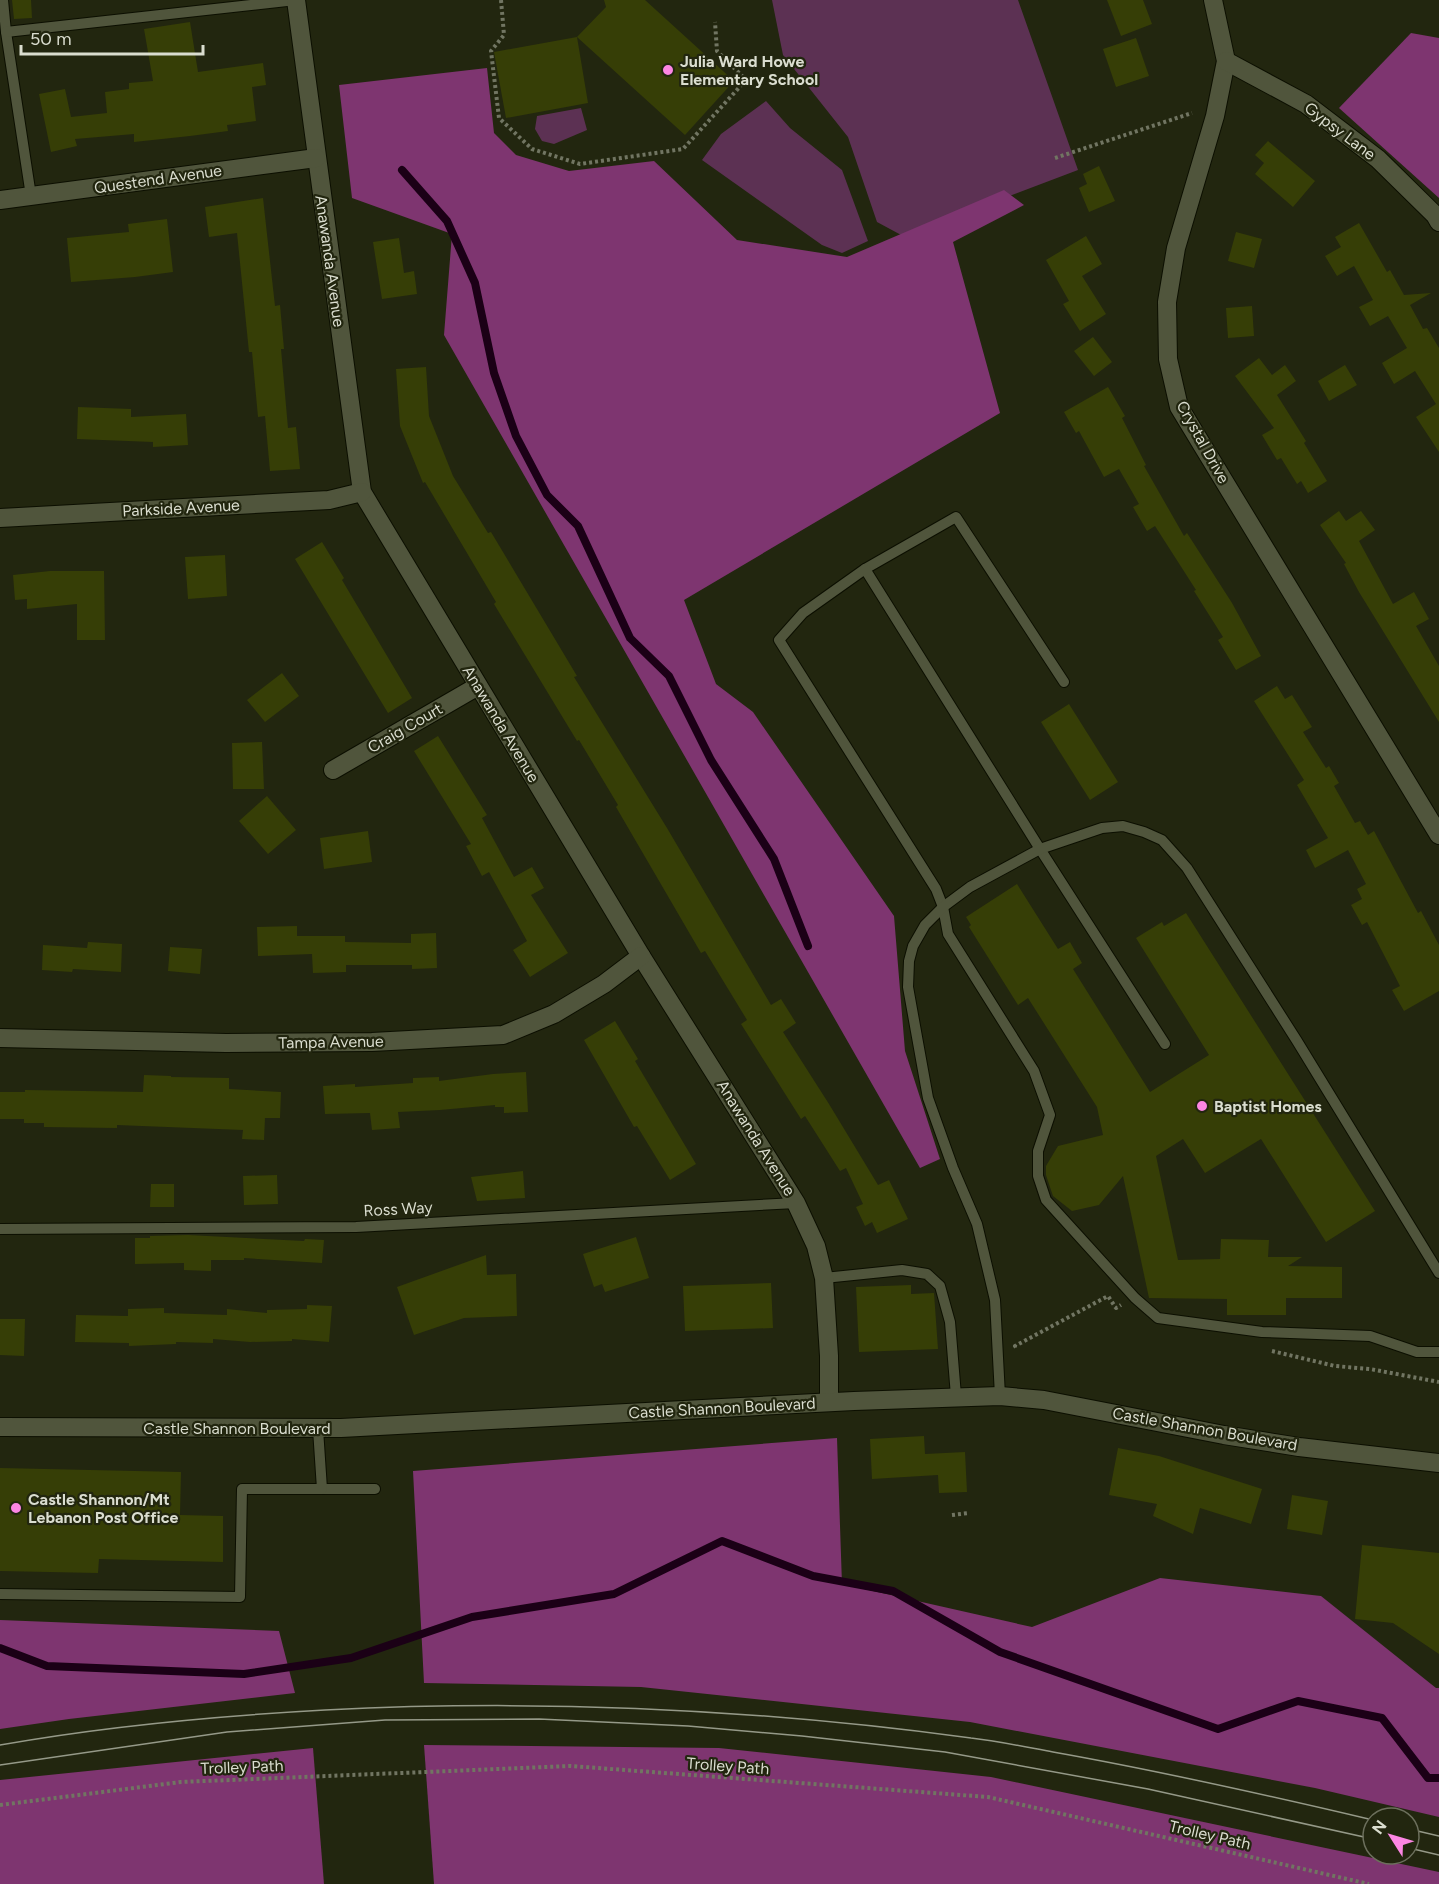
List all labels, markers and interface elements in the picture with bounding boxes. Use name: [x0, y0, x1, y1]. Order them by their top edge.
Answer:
scale bar: [21, 18, 202, 56]
text: 50 m: [30, 28, 72, 50]
place label: Julia Ward Howe Elementary School: [680, 52, 818, 89]
marker: Julia Ward Howe Elementary School: [661, 63, 675, 77]
street label: Gypsy Lane: [1301, 98, 1379, 164]
street label: Questend Avenue: [93, 161, 223, 197]
street label: Anawanda Avenue: [311, 194, 349, 328]
street label: Crystal Drive: [1173, 397, 1234, 487]
street label: Parkside Avenue: [122, 495, 241, 521]
street label: Anawanda Avenue: [459, 662, 543, 786]
street label: Craig Court: [364, 699, 446, 757]
street label: Tampa Avenue: [278, 1032, 384, 1052]
street label: Anawanda Avenue: [713, 1077, 799, 1200]
place label: Baptist Homes: [1214, 1097, 1322, 1116]
marker: Baptist Homes: [1195, 1099, 1209, 1113]
street label: Ross Way: [363, 1198, 434, 1220]
street label: Castle Shannon Boulevard: [628, 1394, 816, 1422]
street label: Castle Shannon Boulevard: [1111, 1403, 1299, 1455]
street label: Castle Shannon Boulevard: [143, 1419, 331, 1438]
place label: Castle Shannon/Mt Lebanon Post Office: [28, 1490, 178, 1527]
marker: Castle Shannon/Mt Lebanon Post Office: [9, 1501, 23, 1515]
street label: Trolley Path: [686, 1754, 770, 1778]
street label: Trolley Path: [200, 1756, 284, 1778]
north arrow: [1361, 1806, 1421, 1866]
street label: Trolley Path: [1167, 1816, 1253, 1854]
text: N: [1368, 1817, 1391, 1838]

